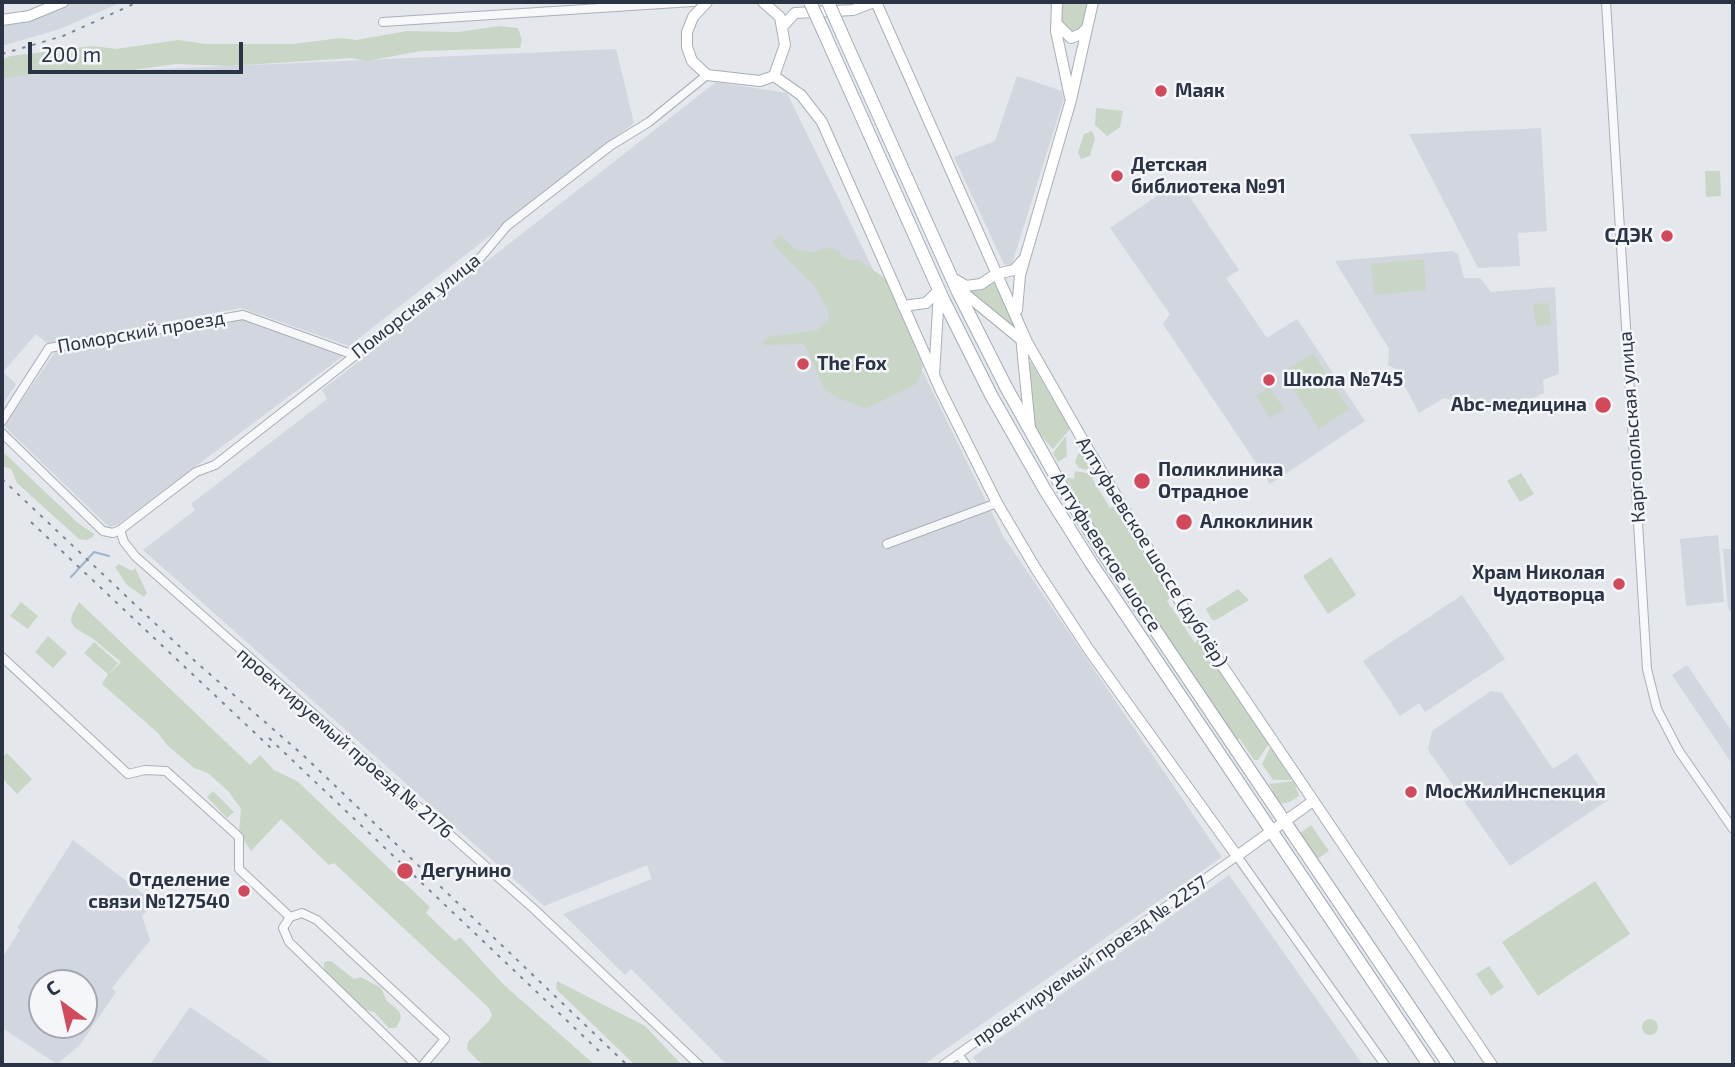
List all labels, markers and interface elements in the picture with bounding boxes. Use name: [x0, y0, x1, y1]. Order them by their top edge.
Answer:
scale bar: [32, 28, 247, 72]
text: 200 m: [41, 41, 101, 66]
place label: Маяк: [1175, 80, 1225, 102]
marker: Маяк: [1153, 83, 1169, 99]
place label: Детская библиотека №91: [1131, 154, 1286, 198]
marker: Детская библиотека №91: [1109, 168, 1125, 184]
place label: СДЭК: [1604, 225, 1653, 247]
marker: СДЭК: [1659, 228, 1675, 244]
street label: Поморская улица: [347, 249, 485, 363]
street label: Поморский проезд: [56, 306, 226, 358]
street label: Каргопольская улица: [1614, 330, 1650, 524]
place label: The Fox: [817, 353, 887, 375]
marker: The Fox: [795, 356, 811, 372]
place label: Школа №745: [1283, 369, 1403, 391]
marker: Школа №745: [1261, 372, 1277, 388]
place label: Abc-медицина: [1451, 394, 1587, 416]
marker: Abc-медицина: [1593, 395, 1613, 415]
street label: Алтуфьевское шоссе (дублёр): [1071, 433, 1233, 671]
place label: Поликлиника Отрадное: [1158, 459, 1283, 503]
street label: Алтуфьевское шоссе: [1046, 468, 1166, 636]
marker: Поликлиника Отрадное: [1132, 471, 1152, 491]
place label: Алкоклиник: [1200, 511, 1313, 533]
marker: Алкоклиник: [1174, 512, 1194, 532]
place label: Храм Николая Чудотворца: [1472, 562, 1605, 606]
marker: Храм Николая Чудотворца: [1611, 576, 1627, 592]
street label: проектируемый проезд № 2176: [232, 643, 458, 843]
place label: МосЖилИнспекция: [1425, 781, 1606, 803]
marker: МосЖилИнспекция: [1403, 784, 1419, 800]
place label: Дегунино: [421, 860, 511, 882]
marker: Дегунино: [395, 861, 415, 881]
place label: Отделение связи №127540: [88, 869, 230, 913]
street label: проектируемый проезд № 2257: [968, 871, 1212, 1051]
marker: Отделение связи №127540: [236, 883, 252, 899]
north arrow: [28, 969, 98, 1039]
text: С: [41, 975, 63, 1000]

